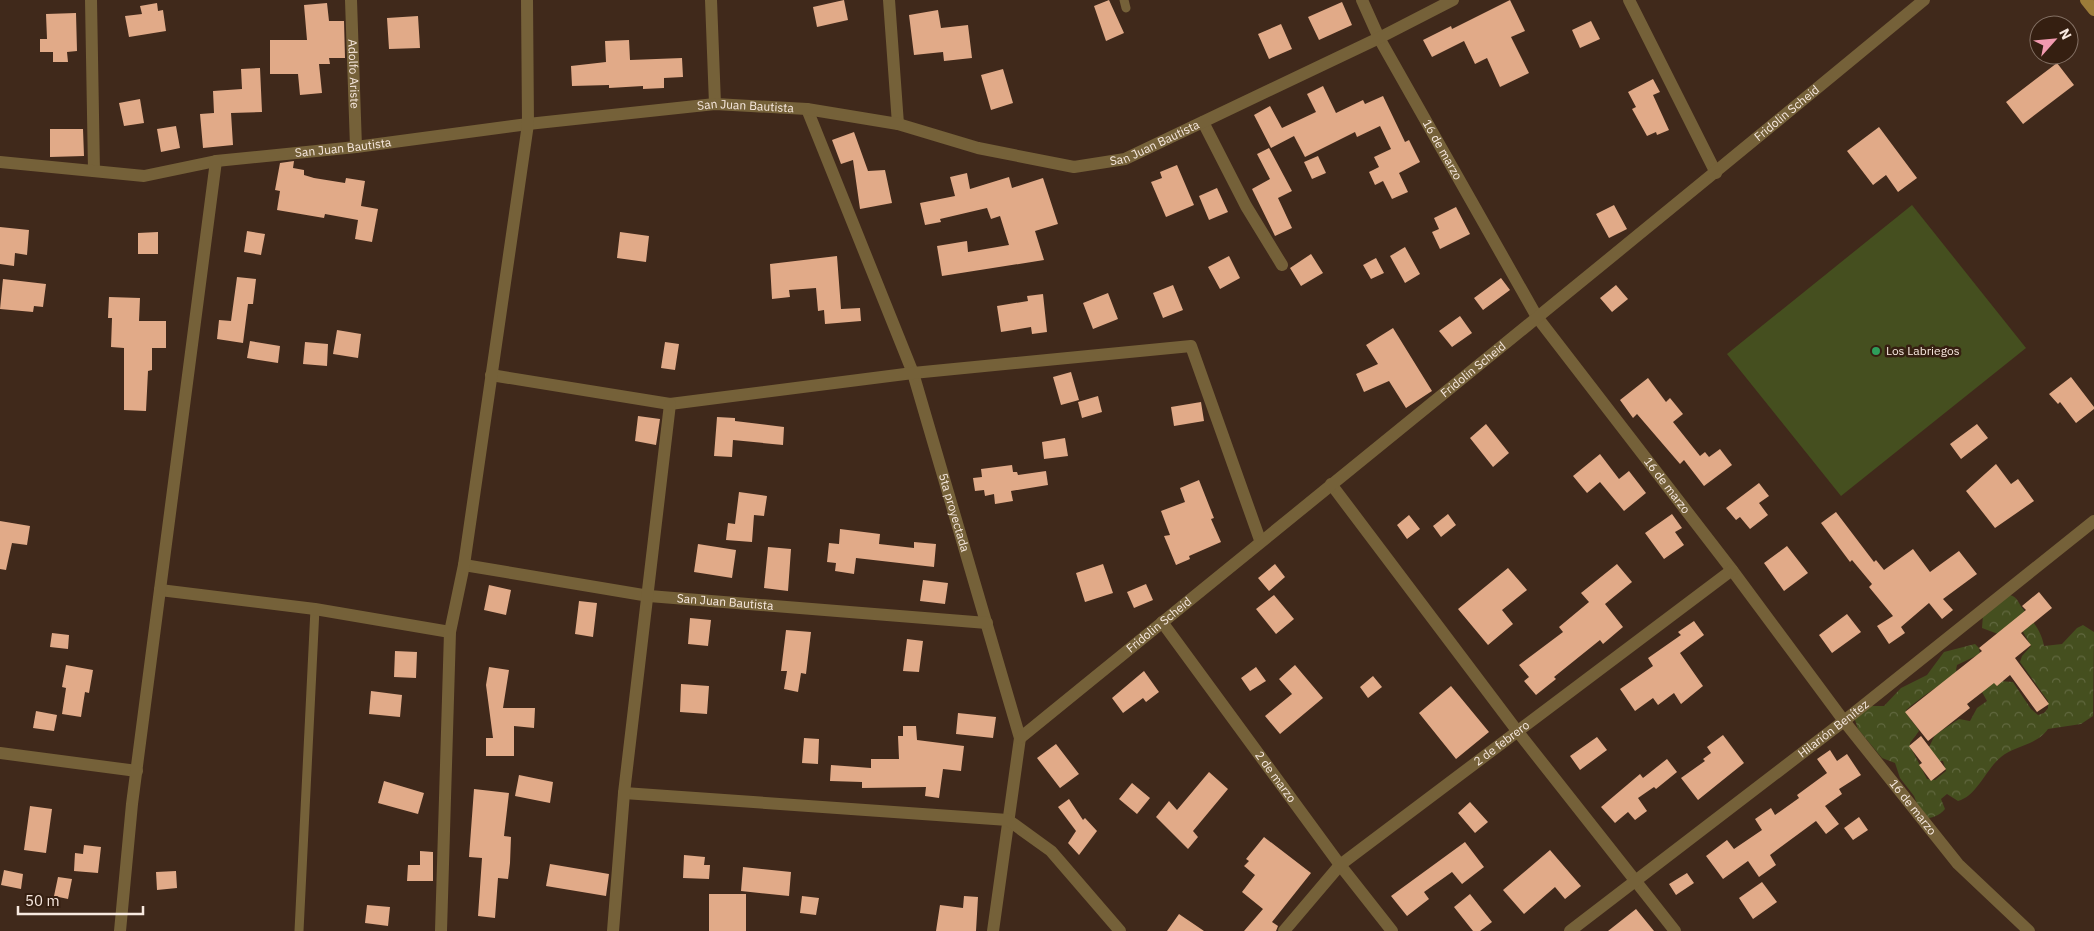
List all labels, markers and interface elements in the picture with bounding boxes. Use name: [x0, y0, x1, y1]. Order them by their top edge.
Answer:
north arrow: [2029, 15, 2079, 65]
text: N: [2055, 25, 2076, 43]
street label: Adolfo Ariste: [345, 39, 363, 109]
street label: Fridolin Scheid: [1751, 82, 1822, 144]
street label: San Juan Bautista: [696, 96, 795, 115]
street label: San Juan Bautista: [1109, 116, 1202, 168]
street label: 16 de marzo: [1420, 117, 1466, 183]
street label: San Juan Bautista: [294, 134, 393, 160]
street label: Fridolin Scheid: [1437, 338, 1509, 400]
place label: Los Labriegos: [1886, 343, 1960, 358]
marker: Los Labriegos: [1870, 345, 1882, 357]
street label: 16 de marzo: [1641, 454, 1694, 517]
street label: 5ta proyectada: [936, 471, 973, 554]
street label: San Juan Bautista: [676, 590, 775, 613]
street label: Fridolin Scheid: [1123, 594, 1194, 656]
street label: Hilarión Benítez: [1795, 696, 1872, 761]
street label: 2 de febrero: [1471, 717, 1533, 769]
street label: 2 de marzo: [1252, 748, 1300, 805]
street label: 16 de marzo: [1886, 776, 1940, 838]
scale bar: [18, 884, 142, 916]
text: 50 m: [25, 891, 60, 910]

